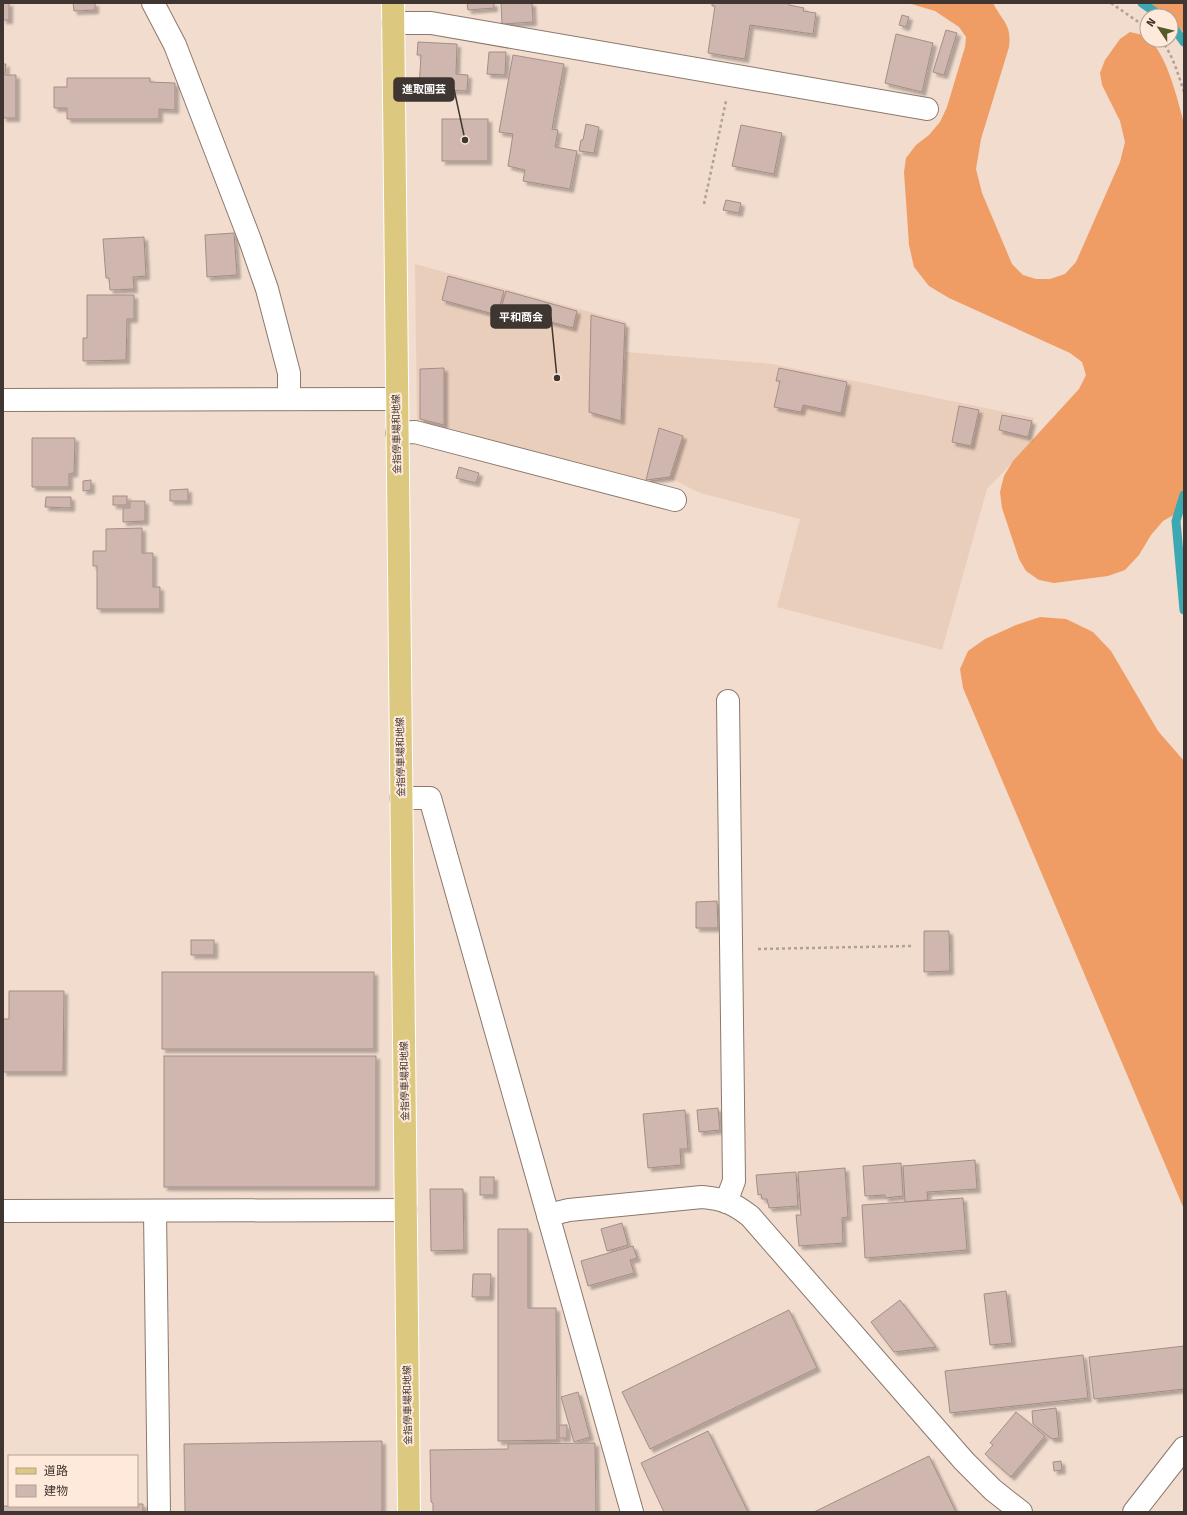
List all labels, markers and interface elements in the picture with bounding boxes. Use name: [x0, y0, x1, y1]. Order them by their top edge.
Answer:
north arrow: [1139, 8, 1179, 48]
text: N: [1144, 16, 1159, 29]
callout: 進取園芸: [394, 78, 454, 101]
text: 進取園芸: [402, 83, 446, 96]
callout: 平和商会: [491, 305, 551, 328]
text: 平和商会: [499, 311, 543, 324]
street label: 金指停車場和地線: [390, 394, 404, 474]
street label: 金指停車場和地線: [394, 717, 408, 797]
street label: 金指停車場和地線: [398, 1041, 412, 1121]
street label: 金指停車場和地線: [401, 1365, 415, 1445]
legend: [8, 1455, 138, 1507]
text: 道路: [44, 1464, 68, 1478]
text: 建物: [44, 1484, 68, 1498]

